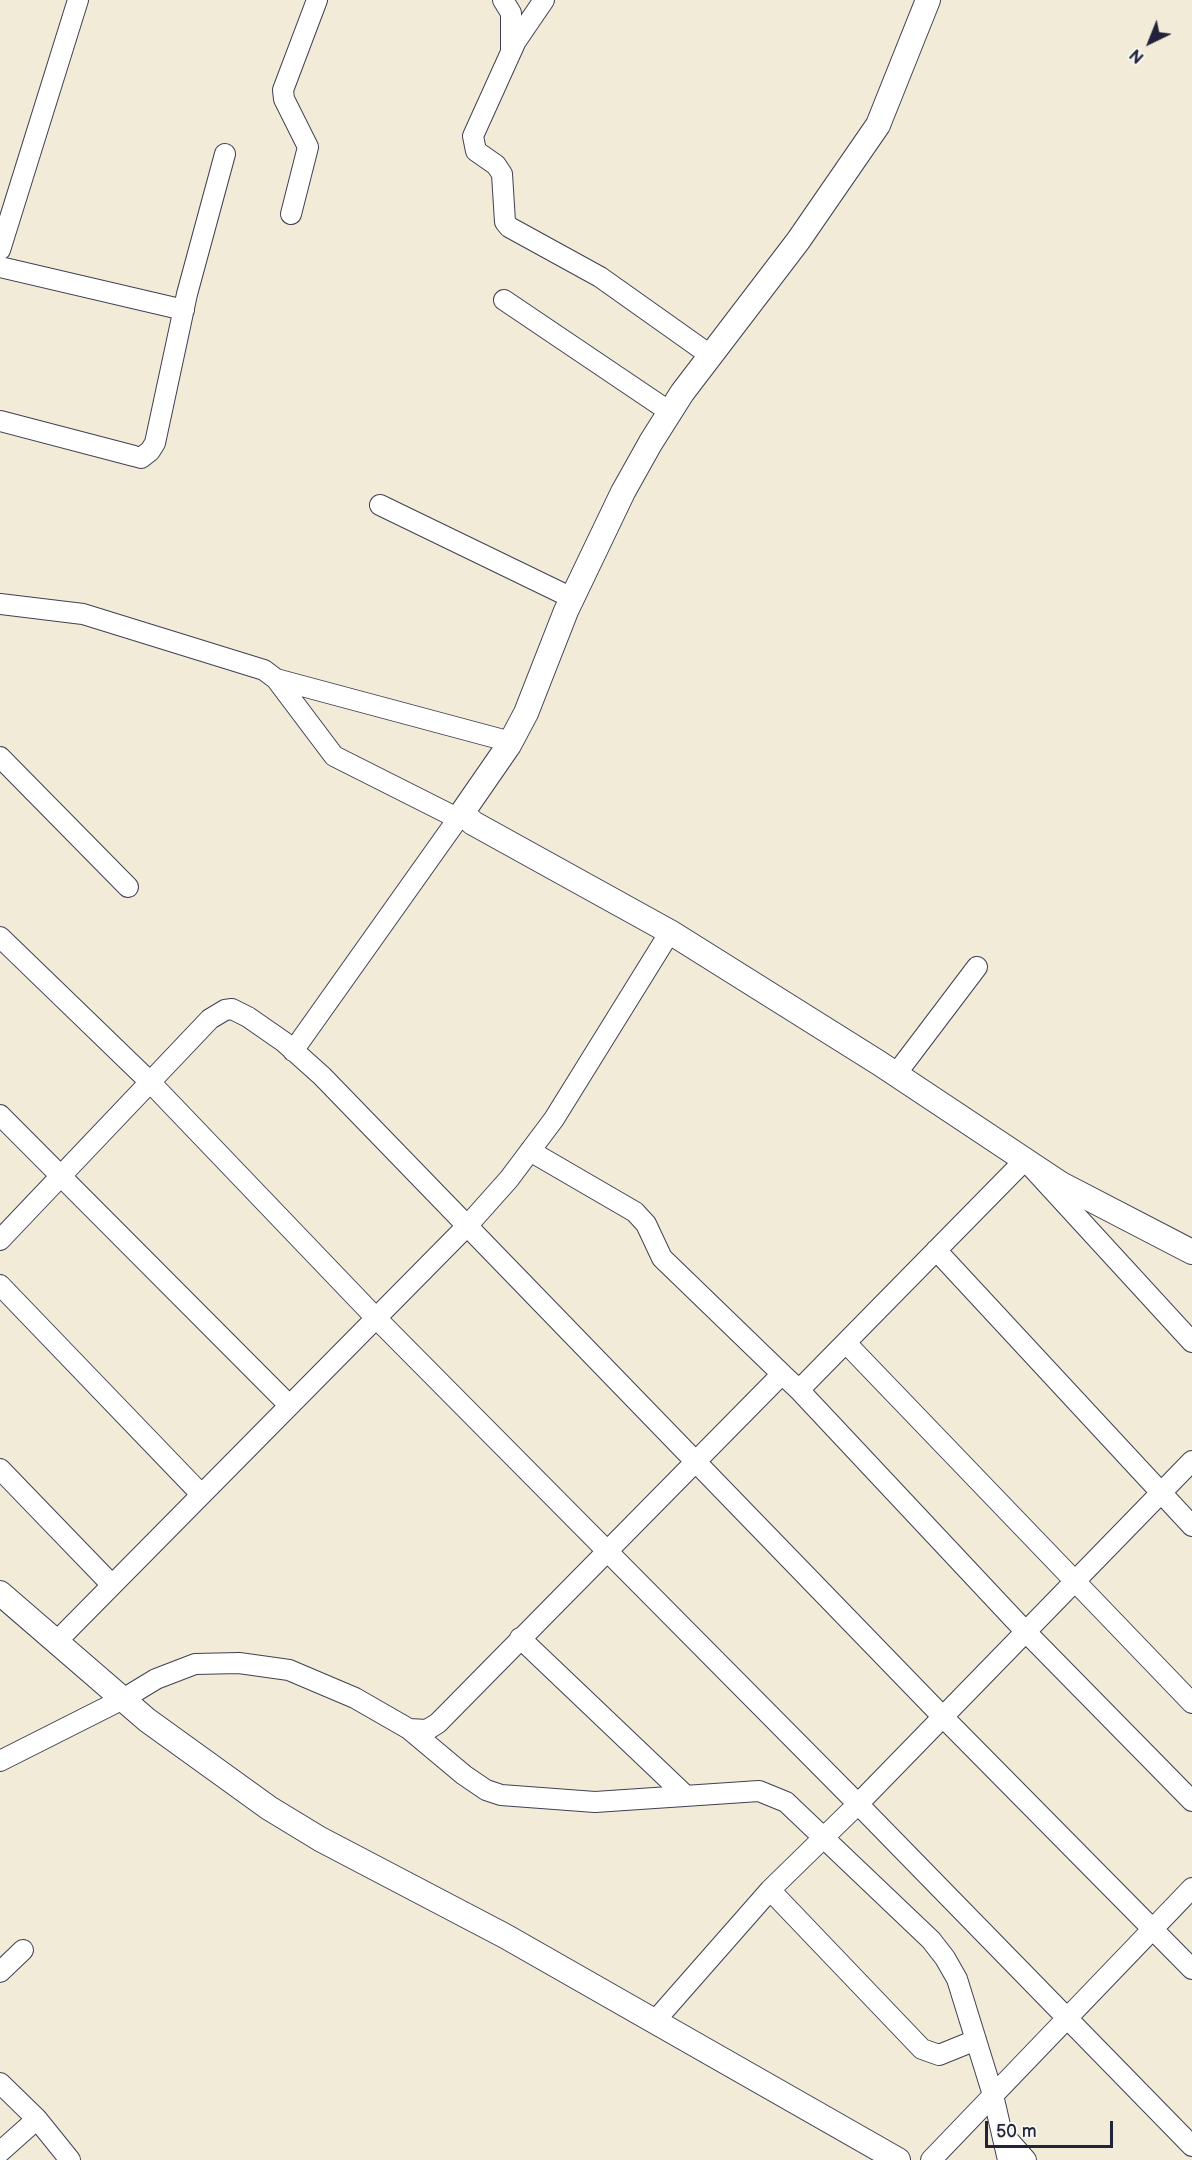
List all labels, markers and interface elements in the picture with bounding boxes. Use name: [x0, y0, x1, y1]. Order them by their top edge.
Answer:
north arrow: [1120, 12, 1180, 72]
text: N: [1127, 44, 1148, 67]
scale bar: [988, 2109, 1116, 2147]
text: 50 m: [996, 2121, 1037, 2142]

